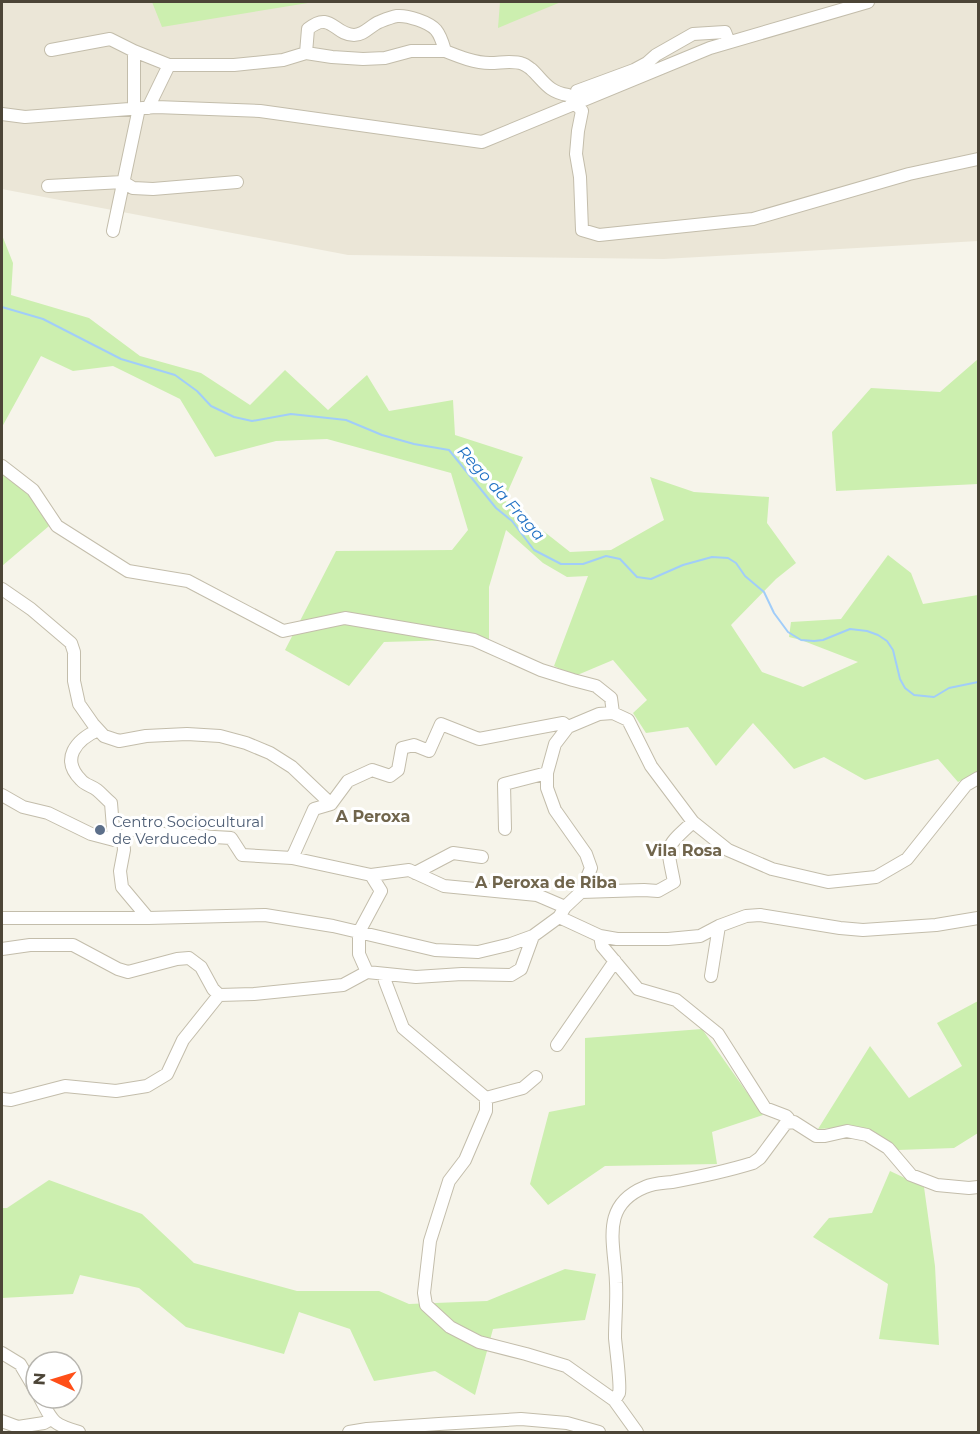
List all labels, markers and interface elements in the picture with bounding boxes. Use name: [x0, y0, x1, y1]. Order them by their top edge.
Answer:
water label: Rego da Fraga: [453, 442, 549, 544]
district label: A Peroxa: [335, 807, 410, 826]
place label: Centro Sociocultural de Verducedo: [112, 812, 264, 848]
marker: Centro Sociocultural de Verducedo: [93, 823, 107, 837]
district label: Vila Rosa: [645, 841, 722, 860]
district label: A Peroxa de Riba: [474, 873, 617, 892]
north arrow: [24, 1350, 84, 1410]
text: N: [30, 1372, 49, 1386]

